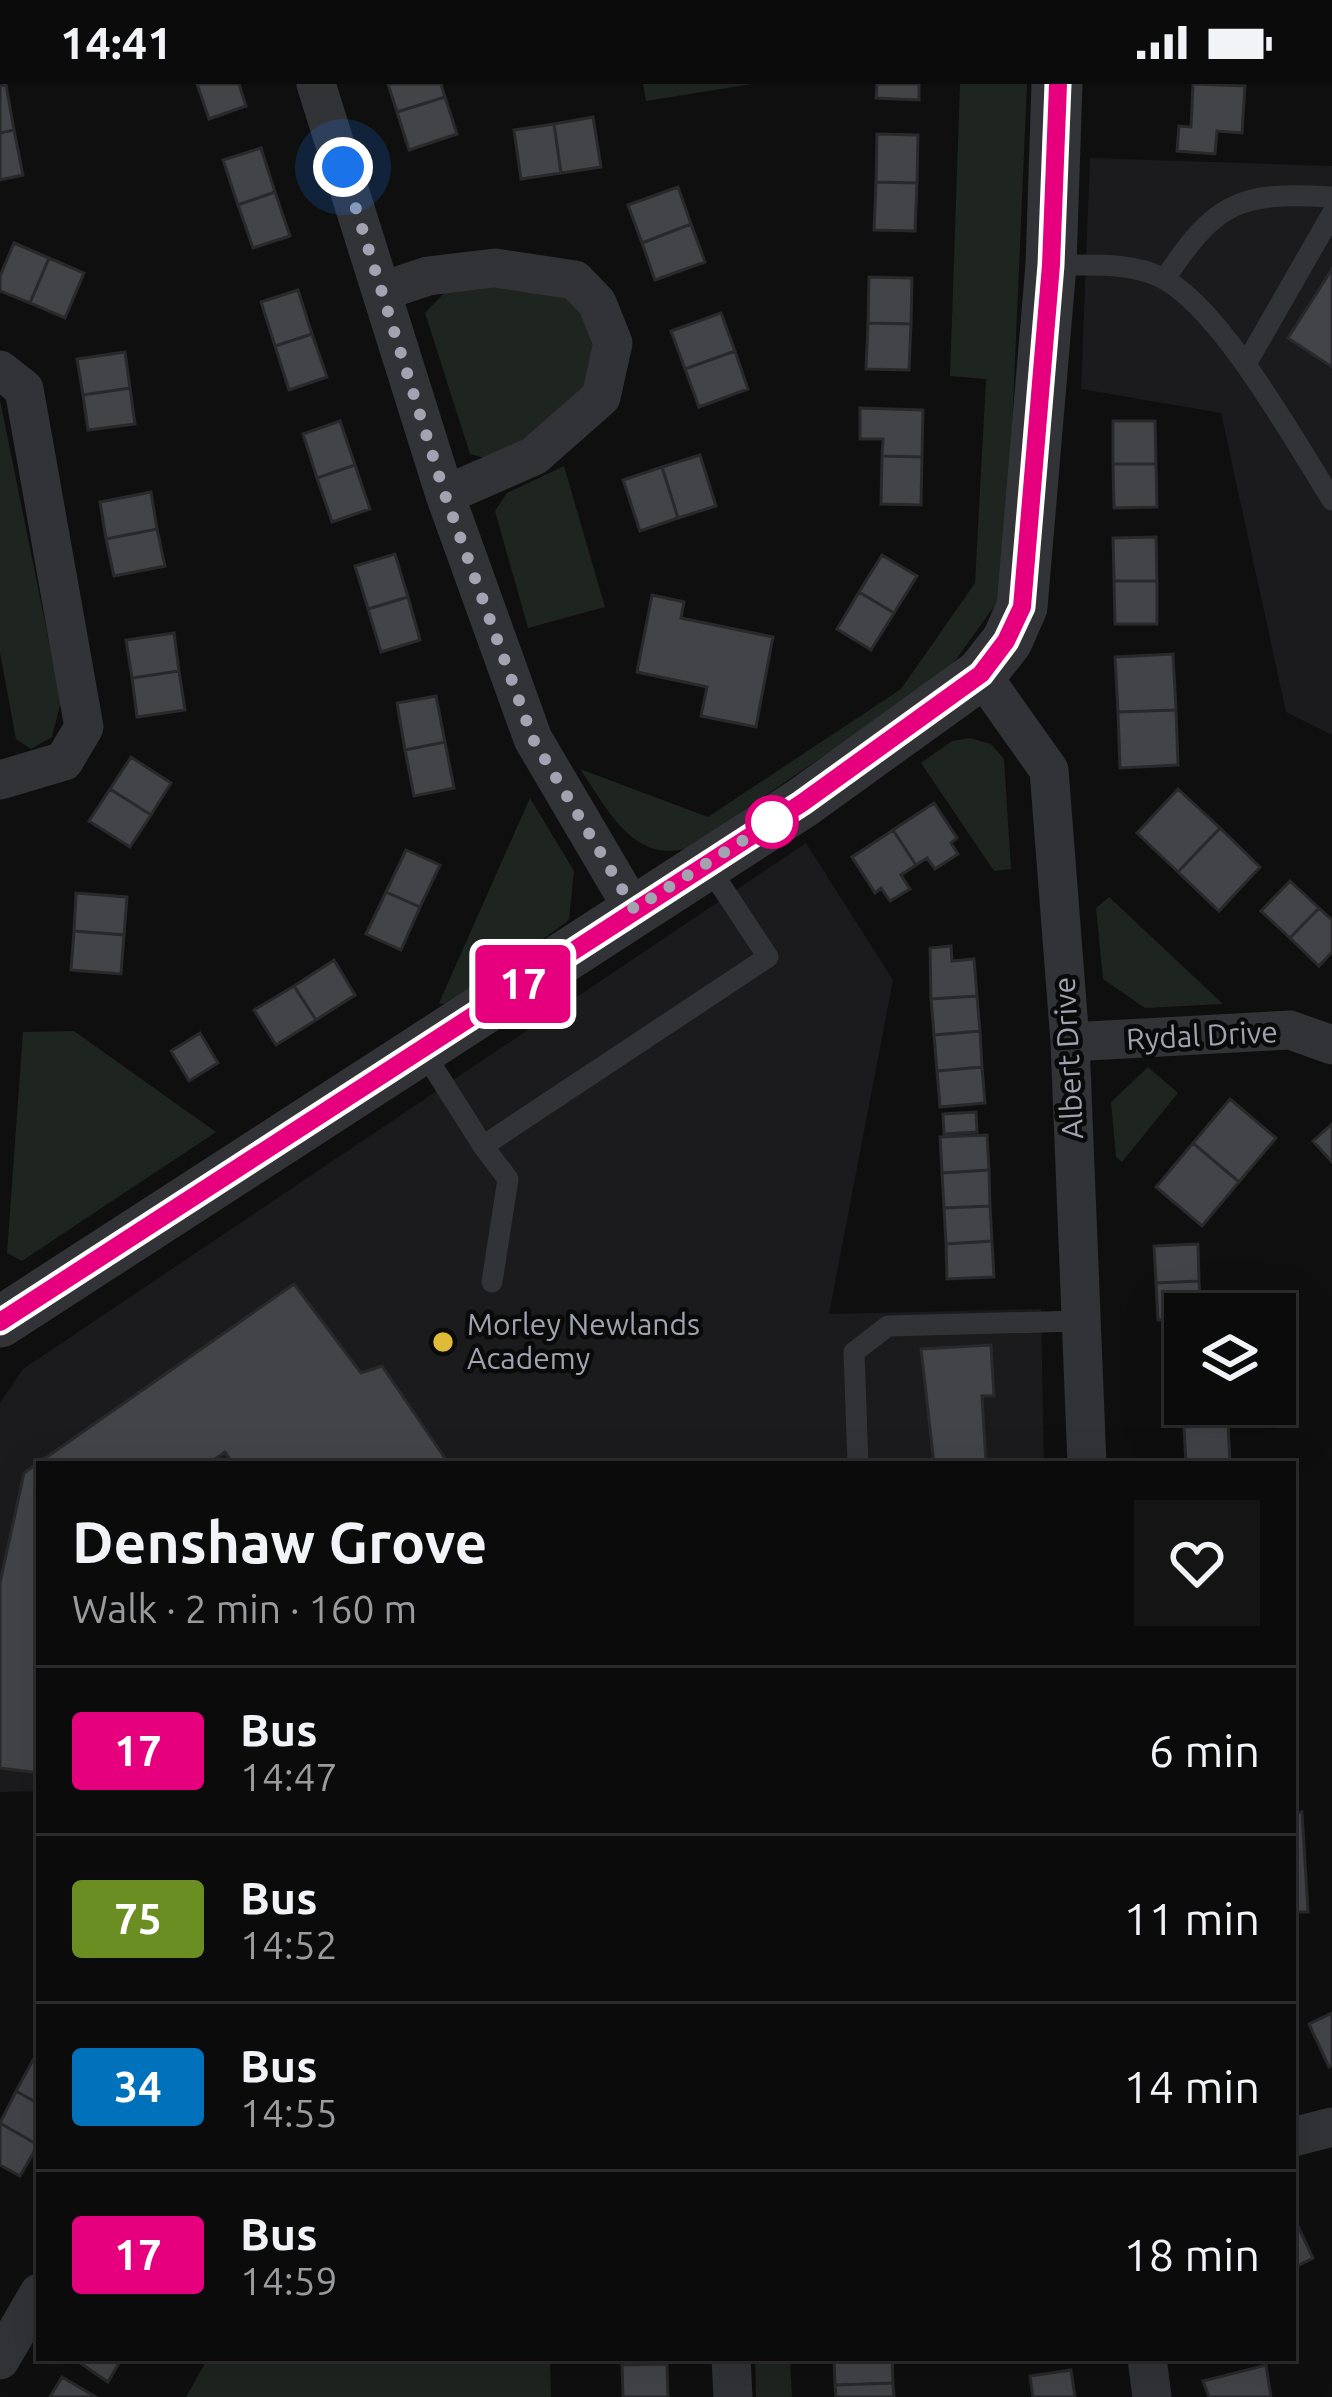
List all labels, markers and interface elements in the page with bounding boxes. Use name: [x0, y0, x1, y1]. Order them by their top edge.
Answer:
text: 14:41: [60, 17, 173, 68]
your location: [313, 137, 373, 197]
unlabelled marker: [747, 797, 797, 847]
line badge: 17: [469, 945, 577, 1023]
text: 17: [499, 960, 547, 1007]
street label: Albert Drive: [1047, 976, 1089, 1140]
street label: Rydal Drive: [1125, 1014, 1279, 1056]
map controls: [1164, 1293, 1296, 1425]
button: layers: [1164, 1293, 1296, 1425]
place label: Morley Newlands Academy: [467, 1307, 700, 1375]
marker: Morley Newlands Academy: [430, 1329, 456, 1355]
button: heart: [1134, 1500, 1260, 1626]
text: Denshaw Grove: [72, 1510, 487, 1574]
text: Walk · 2 min · 160 m: [72, 1587, 417, 1630]
text: Bus: [240, 1704, 317, 1755]
text: 6 min: [1149, 1725, 1260, 1776]
text: 17: [114, 1727, 162, 1774]
text: 14:47: [240, 1755, 338, 1798]
text: Bus: [240, 1872, 317, 1923]
text: 11 min: [1123, 1893, 1260, 1944]
text: 75: [114, 1895, 162, 1942]
text: 14:52: [240, 1923, 338, 1966]
text: Bus: [240, 2040, 317, 2091]
text: 14 min: [1123, 2061, 1260, 2112]
text: 34: [114, 2063, 162, 2110]
text: 14:55: [240, 2091, 338, 2134]
text: Bus: [240, 2208, 317, 2259]
text: 18 min: [1123, 2229, 1260, 2280]
text: 17: [114, 2231, 162, 2278]
text: 14:59: [240, 2259, 338, 2302]

